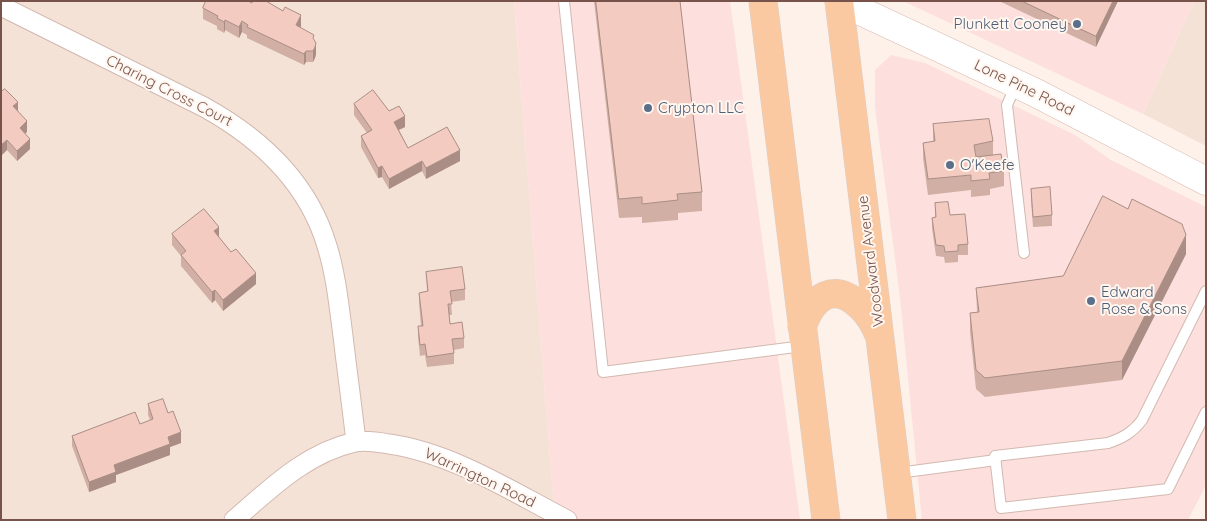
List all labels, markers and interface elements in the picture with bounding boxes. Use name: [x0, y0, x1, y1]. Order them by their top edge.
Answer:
place label: Plunkett Cooney: [954, 15, 1067, 33]
marker: Plunkett Cooney: [1071, 18, 1083, 30]
street label: Charing Cross Court: [103, 51, 235, 131]
street label: Lone Pine Road: [971, 56, 1077, 120]
place label: Crypton LLC: [658, 99, 744, 117]
marker: Crypton LLC: [642, 102, 654, 114]
place label: O'Keefe: [960, 156, 1014, 174]
marker: O'Keefe: [944, 159, 956, 171]
street label: Woodward Avenue: [854, 194, 888, 328]
place label: Edward Rose & Sons: [1101, 283, 1187, 318]
marker: Edward Rose & Sons: [1085, 295, 1097, 307]
street label: Warrington Road: [422, 444, 538, 512]

